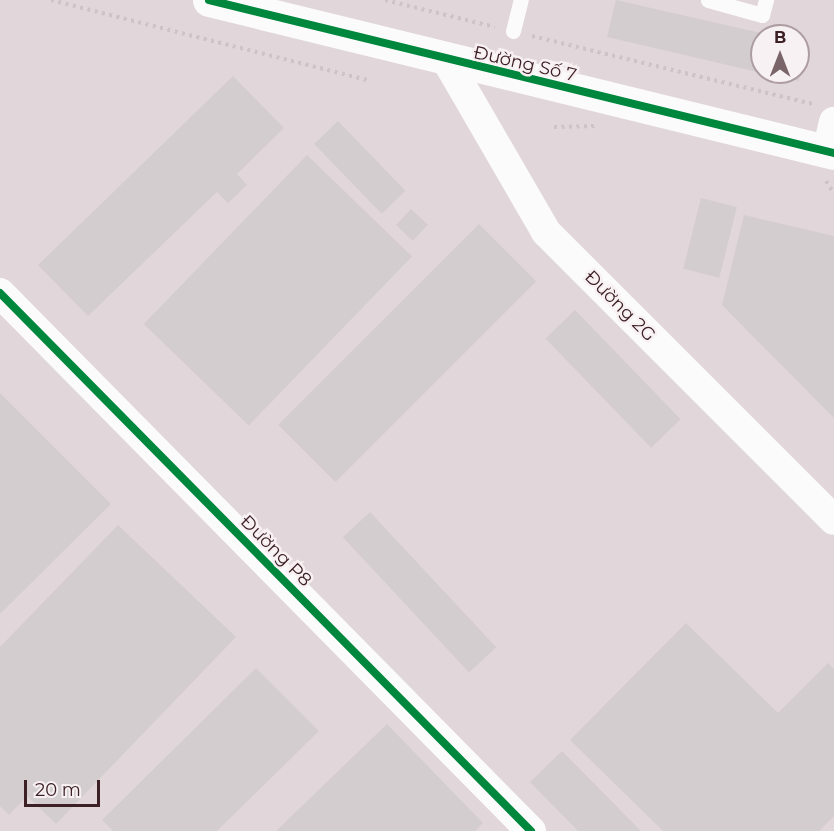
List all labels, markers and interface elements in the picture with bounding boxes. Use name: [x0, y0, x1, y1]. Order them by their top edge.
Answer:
north arrow: [750, 24, 810, 84]
text: B: [774, 28, 786, 47]
street label: Đường Số 7: [471, 42, 579, 86]
street label: Đường 2G: [580, 266, 660, 346]
street label: Đường P8: [236, 511, 316, 591]
scale bar: [27, 768, 104, 806]
text: 20 m: [35, 779, 81, 801]

